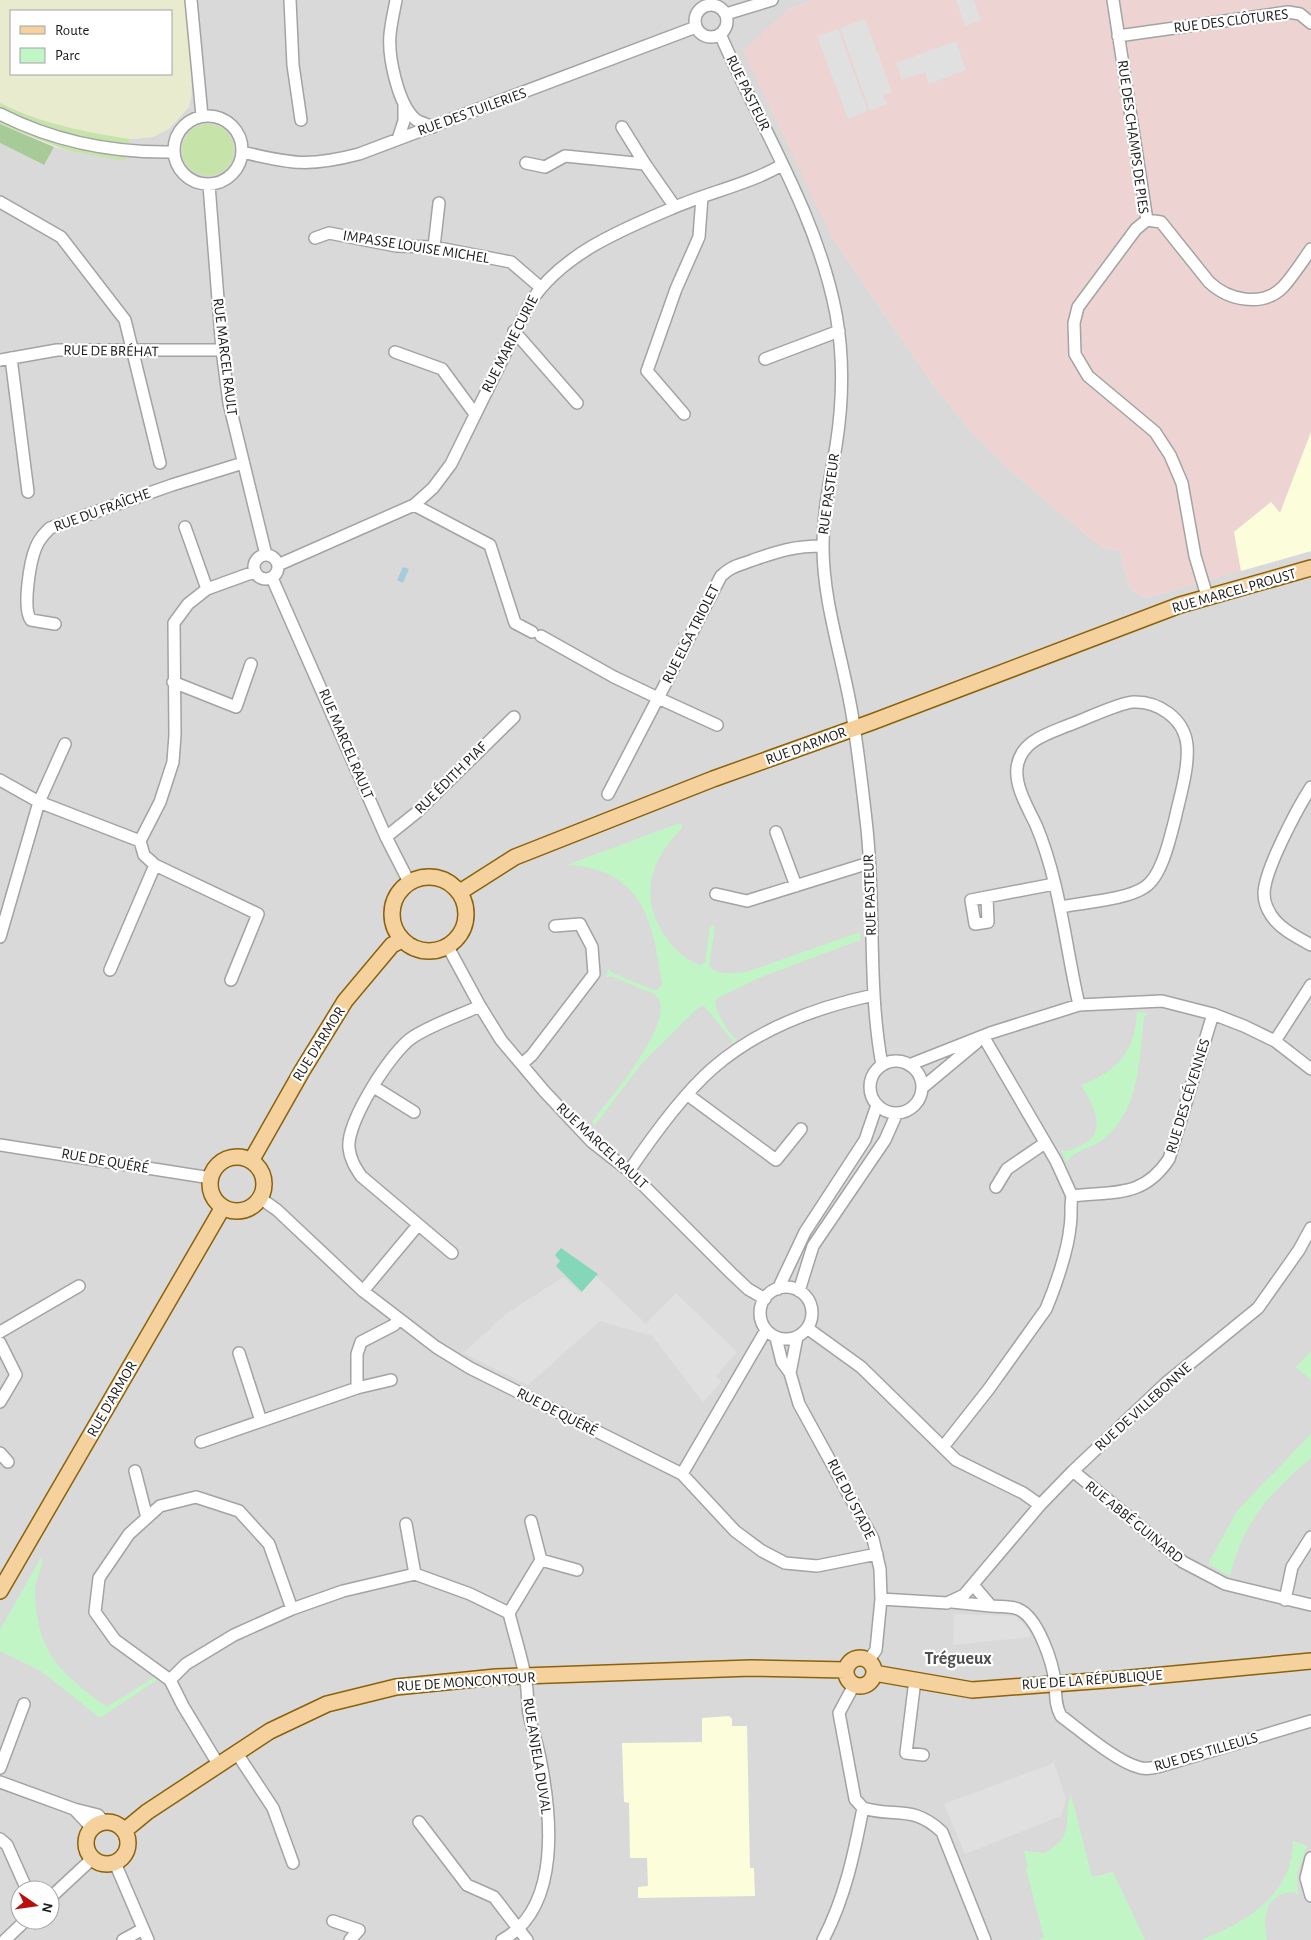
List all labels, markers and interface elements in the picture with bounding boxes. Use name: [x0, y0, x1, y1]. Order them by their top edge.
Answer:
street label: RUE DES CLÔTURES: [1173, 6, 1289, 35]
legend: [10, 10, 172, 75]
text: Route: [55, 23, 89, 38]
text: Parc: [55, 48, 80, 63]
street label: RUE PASTEUR: [723, 53, 773, 133]
street label: RUE DES CHAMPS DE PIES: [1115, 59, 1151, 215]
street label: RUE DES TUILERIES: [416, 85, 528, 139]
street label: IMPASSE LOUISE MICHEL: [342, 228, 491, 266]
street label: RUE MARIE CURIE: [479, 293, 541, 395]
street label: RUE MARCEL RAULT: [210, 297, 240, 417]
street label: RUE DE BRÉHAT: [63, 341, 160, 359]
street label: RUE PASTEUR: [816, 452, 842, 536]
street label: RUE DU FRAÎCHE: [52, 485, 152, 534]
street label: RUE MARCEL PROUST: [1170, 566, 1299, 616]
street label: RUE ELSA TRIOLET: [660, 582, 723, 686]
street label: RUE MARCEL RAULT: [316, 687, 376, 802]
street label: RUE D'ARMOR: [764, 724, 848, 768]
street label: RUE ÉDITH PIAF: [411, 737, 490, 817]
street label: RUE PASTEUR: [861, 854, 879, 936]
street label: RUE D'ARMOR: [290, 1004, 348, 1084]
street label: RUE DES CÉVENNES: [1162, 1036, 1213, 1155]
street label: RUE MARCEL RAULT: [554, 1100, 651, 1192]
street label: RUE DE QUÉRÉ: [60, 1144, 150, 1176]
street label: RUE D'ARMOR: [84, 1358, 140, 1440]
street label: RUE DE VILLEBONNE: [1092, 1360, 1194, 1454]
street label: RUE DE QUÉRÉ: [514, 1383, 601, 1439]
street label: RUE DU STADE: [824, 1457, 878, 1541]
street label: RUE ABBÉ GUINARD: [1082, 1477, 1187, 1566]
district label: Trégueux: [924, 1650, 992, 1668]
street label: RUE DE LA RÉPUBLIQUE: [1021, 1666, 1163, 1692]
street label: RUE DE MONCONTOUR: [396, 1670, 536, 1694]
street label: RUE ANJELA DUVAL: [520, 1697, 554, 1816]
street label: RUE DES TILLEULS: [1152, 1730, 1260, 1774]
north arrow: [10, 1880, 60, 1930]
text: N: [39, 1901, 55, 1914]

